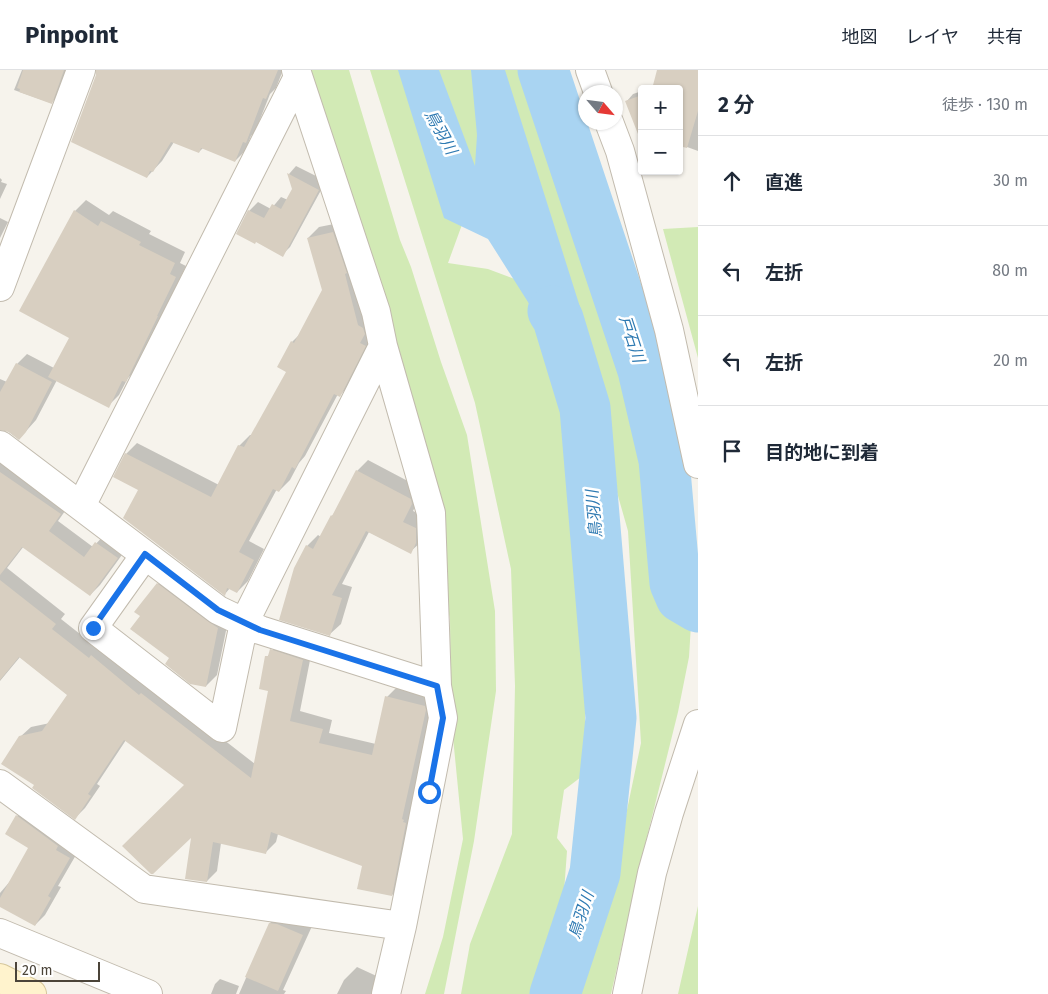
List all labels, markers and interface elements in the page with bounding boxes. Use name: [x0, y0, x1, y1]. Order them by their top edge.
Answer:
text: Pinpoint: [25, 21, 118, 49]
text: 地図: [842, 26, 878, 48]
text: レイヤ: [906, 26, 959, 48]
text: 共有: [987, 26, 1023, 48]
north arrow: [578, 85, 623, 130]
map controls: [638, 85, 683, 175]
button: +: [638, 85, 683, 130]
text: 2 分: [718, 92, 755, 118]
text: 徒歩 · 130 m: [942, 95, 1028, 114]
water label: 鳥羽川: [421, 106, 462, 159]
button: −: [638, 130, 683, 175]
icon: ahead: [718, 167, 746, 195]
text: 直進: [765, 171, 803, 194]
text: 30 m: [993, 171, 1028, 190]
icon: left: [718, 257, 746, 285]
text: 左折: [765, 261, 803, 284]
text: 80 m: [992, 261, 1028, 280]
water label: 戸石川: [616, 313, 649, 367]
icon: left: [718, 347, 746, 375]
text: 左折: [765, 351, 803, 374]
text: 20 m: [993, 351, 1028, 370]
icon: arrive: [718, 437, 746, 465]
text: 目的地に到着: [765, 441, 879, 464]
water label: 鳥羽川: [582, 487, 606, 539]
route end: [82, 617, 105, 640]
route start: [418, 781, 441, 804]
water label: 鳥羽川: [565, 887, 598, 941]
scale bar: [15, 959, 100, 982]
text: 20 m: [22, 962, 52, 979]

